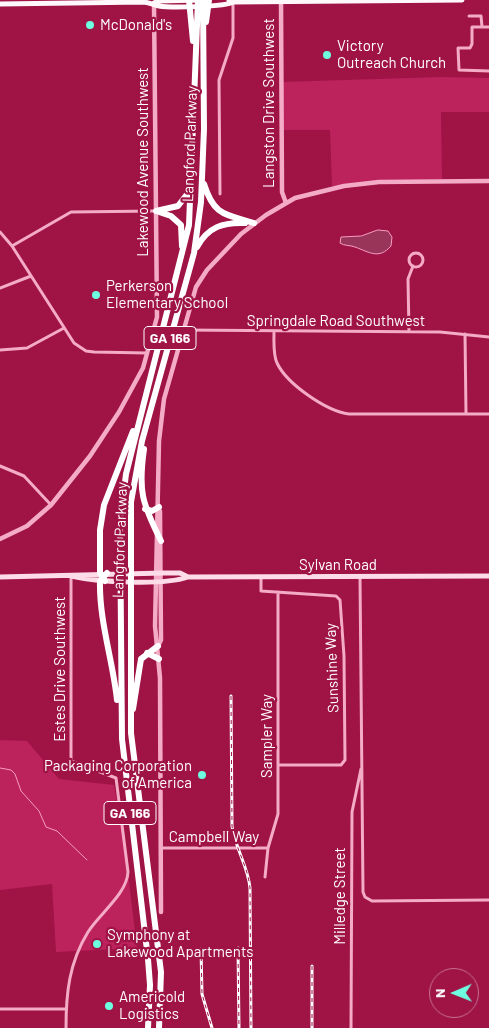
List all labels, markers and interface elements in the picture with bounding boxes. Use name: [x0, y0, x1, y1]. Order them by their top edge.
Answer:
place label: McDonald's: [100, 16, 172, 34]
street label: Langston Drive Southwest: [260, 18, 278, 188]
marker: McDonald's: [84, 19, 96, 31]
place label: Victory Outreach Church: [337, 37, 446, 72]
marker: Victory Outreach Church: [321, 49, 333, 61]
street label: Lakewood Avenue Southwest: [134, 67, 152, 257]
street label: Langford Parkway: [179, 86, 201, 202]
place label: Perkerson Elementary School: [106, 277, 228, 312]
marker: Perkerson Elementary School: [90, 289, 102, 301]
street label: Springdale Road Southwest: [247, 312, 425, 330]
road number: GA 166: [144, 326, 196, 349]
street label: Langford Parkway: [109, 482, 131, 598]
street label: Sylvan Road: [299, 556, 377, 574]
street label: Estes Drive Southwest: [51, 596, 69, 742]
street label: Sunshine Way: [321, 623, 343, 713]
street label: Sampler Way: [258, 694, 276, 778]
place label: Packaging Corporation of America: [44, 757, 192, 792]
marker: Packaging Corporation of America: [196, 769, 208, 781]
road number: GA 166: [104, 801, 156, 824]
street label: Campbell Way: [169, 828, 259, 846]
street label: Milledge Street: [331, 847, 349, 945]
place label: Symphony at Lakewood Apartments: [107, 926, 254, 961]
marker: Symphony at Lakewood Apartments: [91, 938, 103, 950]
north arrow: [429, 968, 479, 1018]
place label: Americold Logistics: [119, 988, 185, 1023]
text: N: [431, 988, 448, 998]
marker: Americold Logistics: [103, 1000, 115, 1012]

